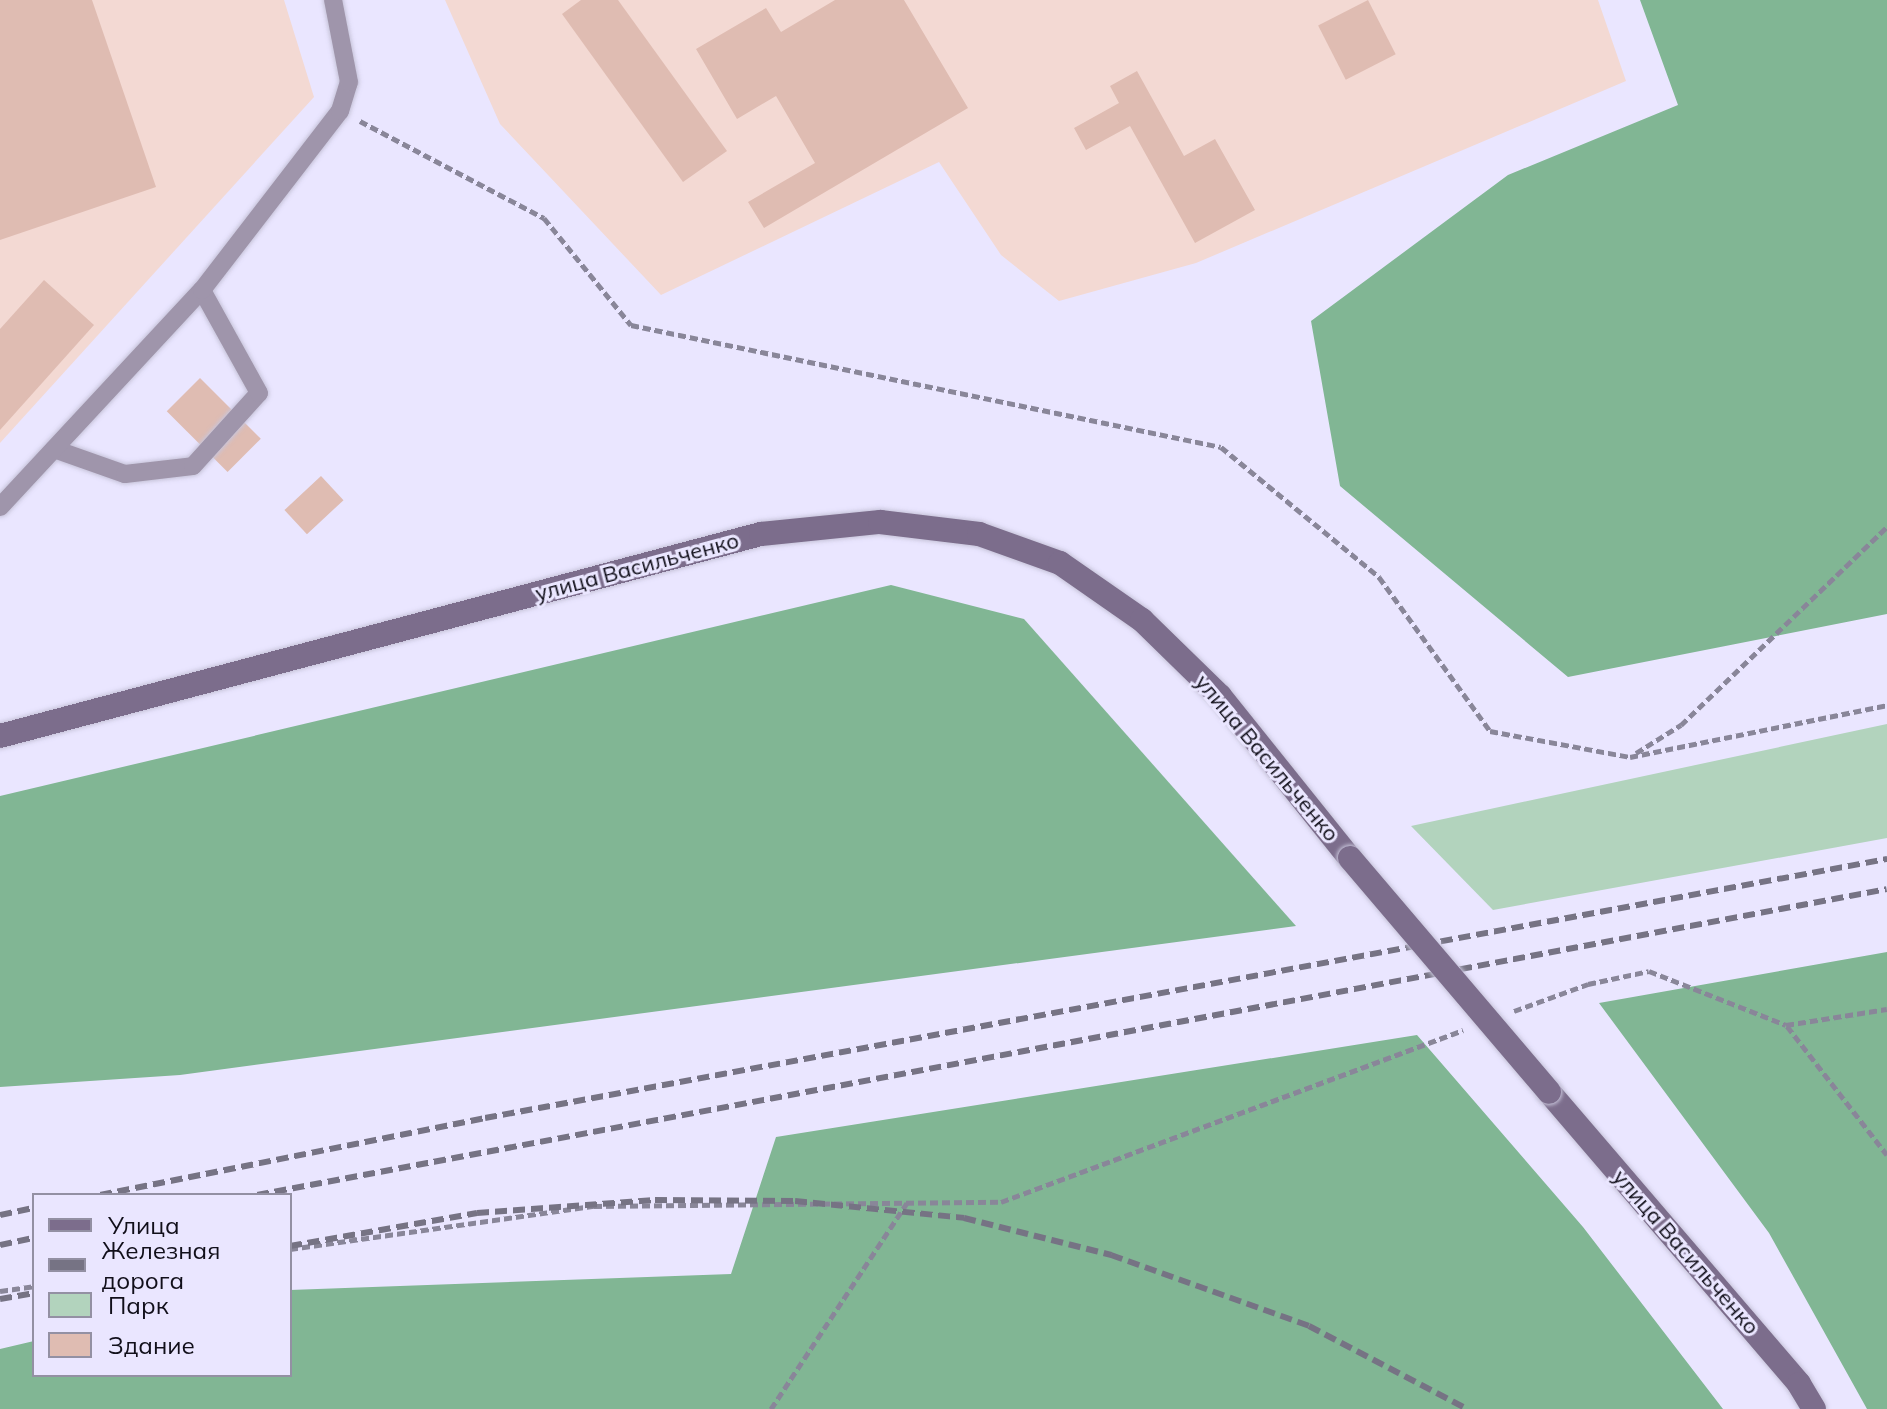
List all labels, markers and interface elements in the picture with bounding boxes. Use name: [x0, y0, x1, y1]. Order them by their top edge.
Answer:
street label: улица Васильченко: [532, 527, 742, 607]
street label: улица Васильченко: [1189, 669, 1345, 847]
street label: улица Васильченко: [1607, 1164, 1765, 1340]
legend: [32, 1193, 292, 1377]
text: Улица: [108, 1210, 180, 1240]
text: Железная дорога: [102, 1235, 220, 1295]
text: Парк: [108, 1290, 169, 1320]
text: Здание: [108, 1330, 195, 1360]

